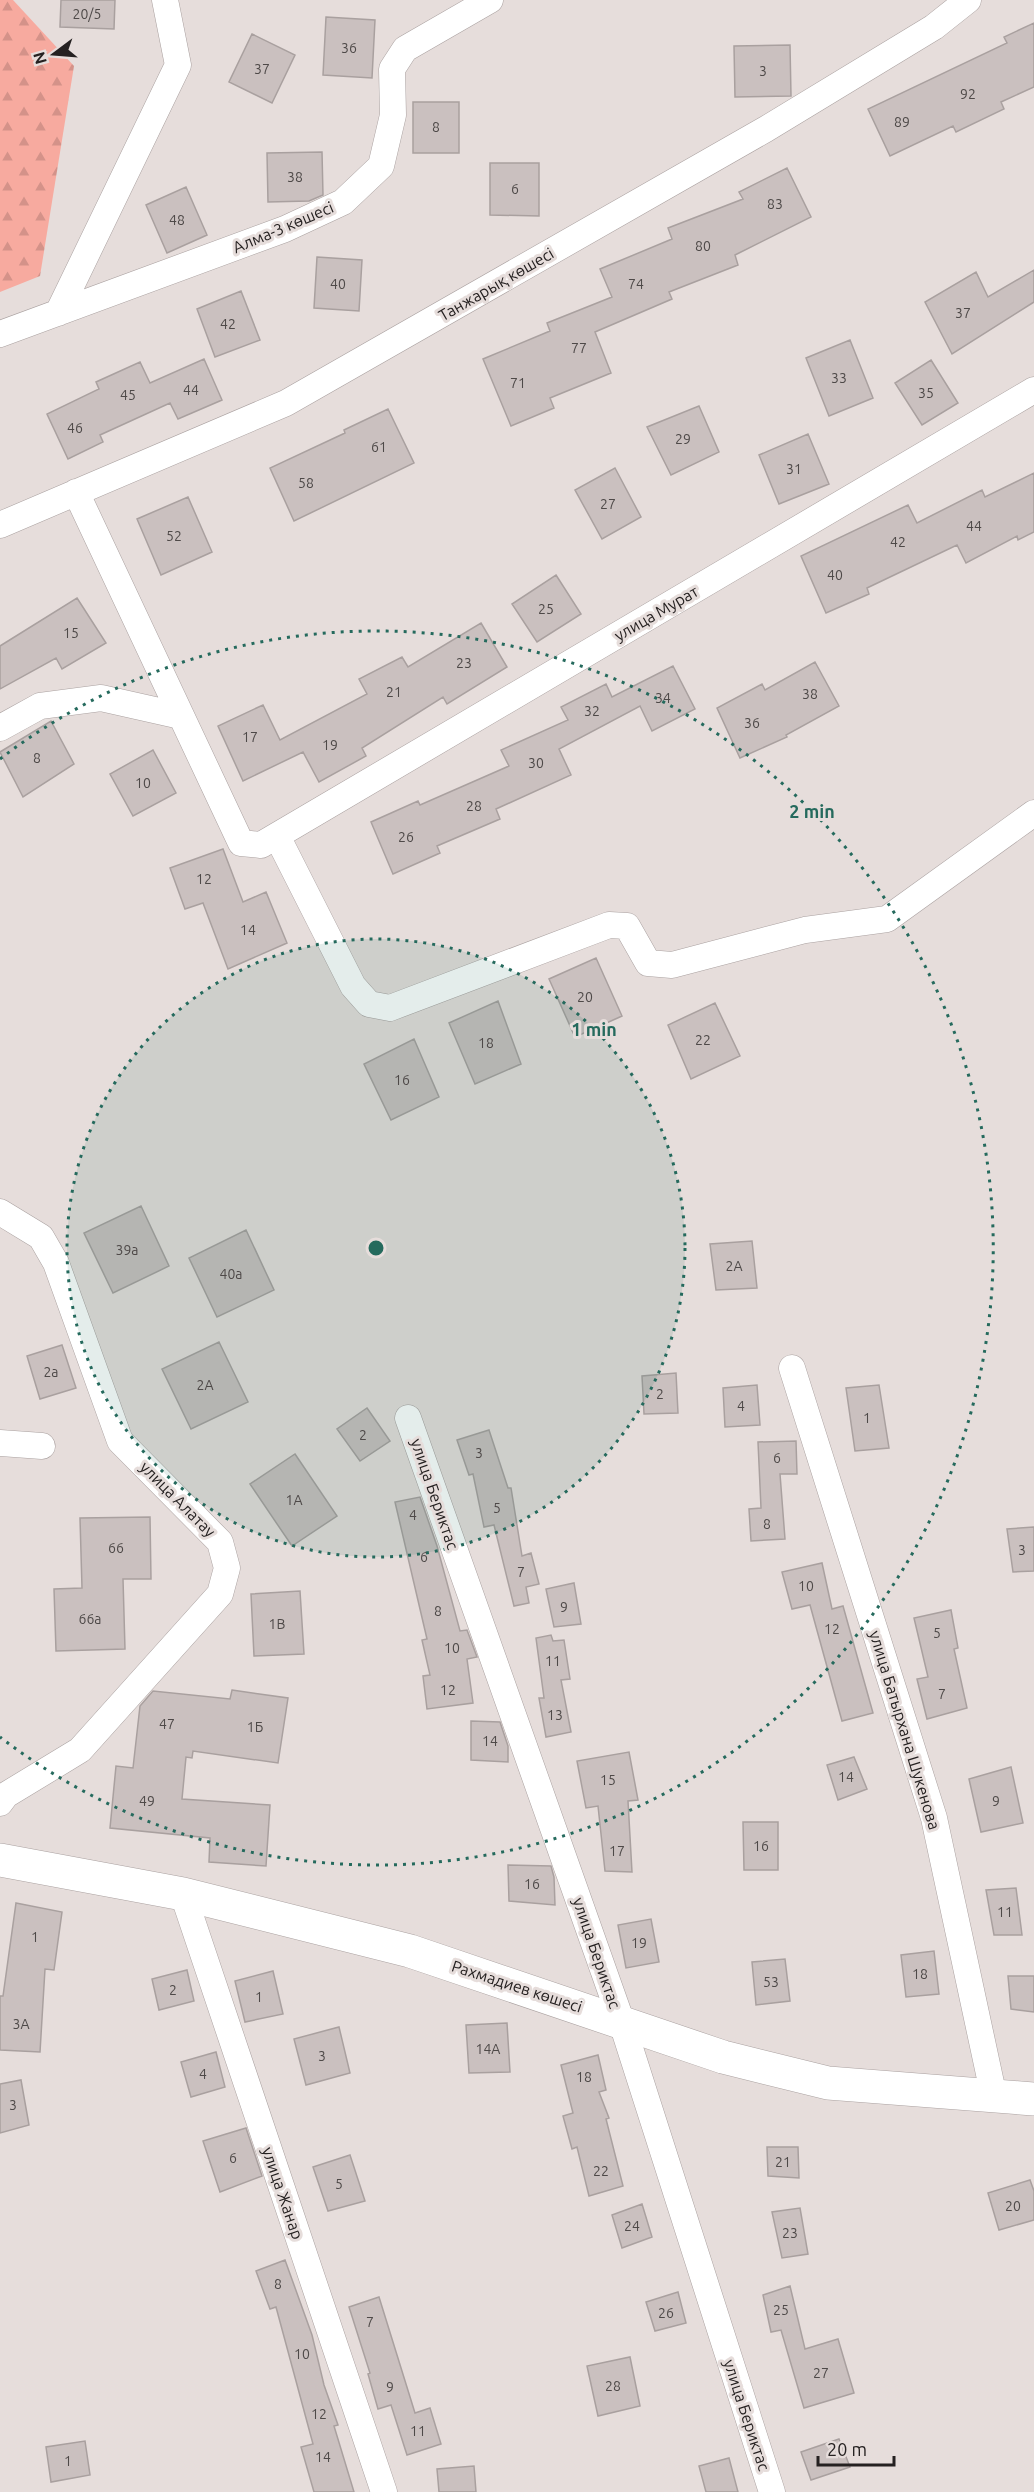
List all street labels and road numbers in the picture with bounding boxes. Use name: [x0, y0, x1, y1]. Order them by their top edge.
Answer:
street label: Алма-3 көшесі: [230, 198, 336, 256]
street label: Танжарық көшесі: [435, 244, 557, 324]
street label: улица Мурат: [611, 582, 701, 644]
street label: улица Бериктас: [408, 1436, 463, 1552]
street label: улица Алатау: [137, 1458, 220, 1541]
street label: улица Батырхана Шукенова: [866, 1628, 944, 1832]
street label: улица Бериктас: [570, 1895, 625, 2011]
street label: Рахмадиев көшесі: [449, 1956, 585, 2016]
street label: улица Жанар: [259, 2144, 307, 2242]
street label: улица Бериктас: [721, 2357, 774, 2473]

